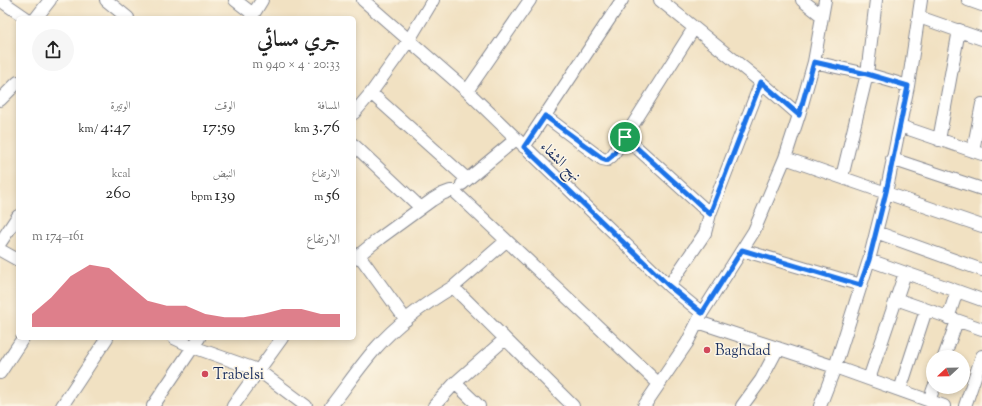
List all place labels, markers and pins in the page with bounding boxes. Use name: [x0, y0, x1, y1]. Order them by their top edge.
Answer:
pin: [608, 120, 642, 154]
place label: Baghdad: [715, 341, 771, 362]
marker: Baghdad: [702, 345, 712, 355]
place label: Trabelsi: [213, 365, 264, 386]
marker: Trabelsi: [200, 369, 210, 379]

